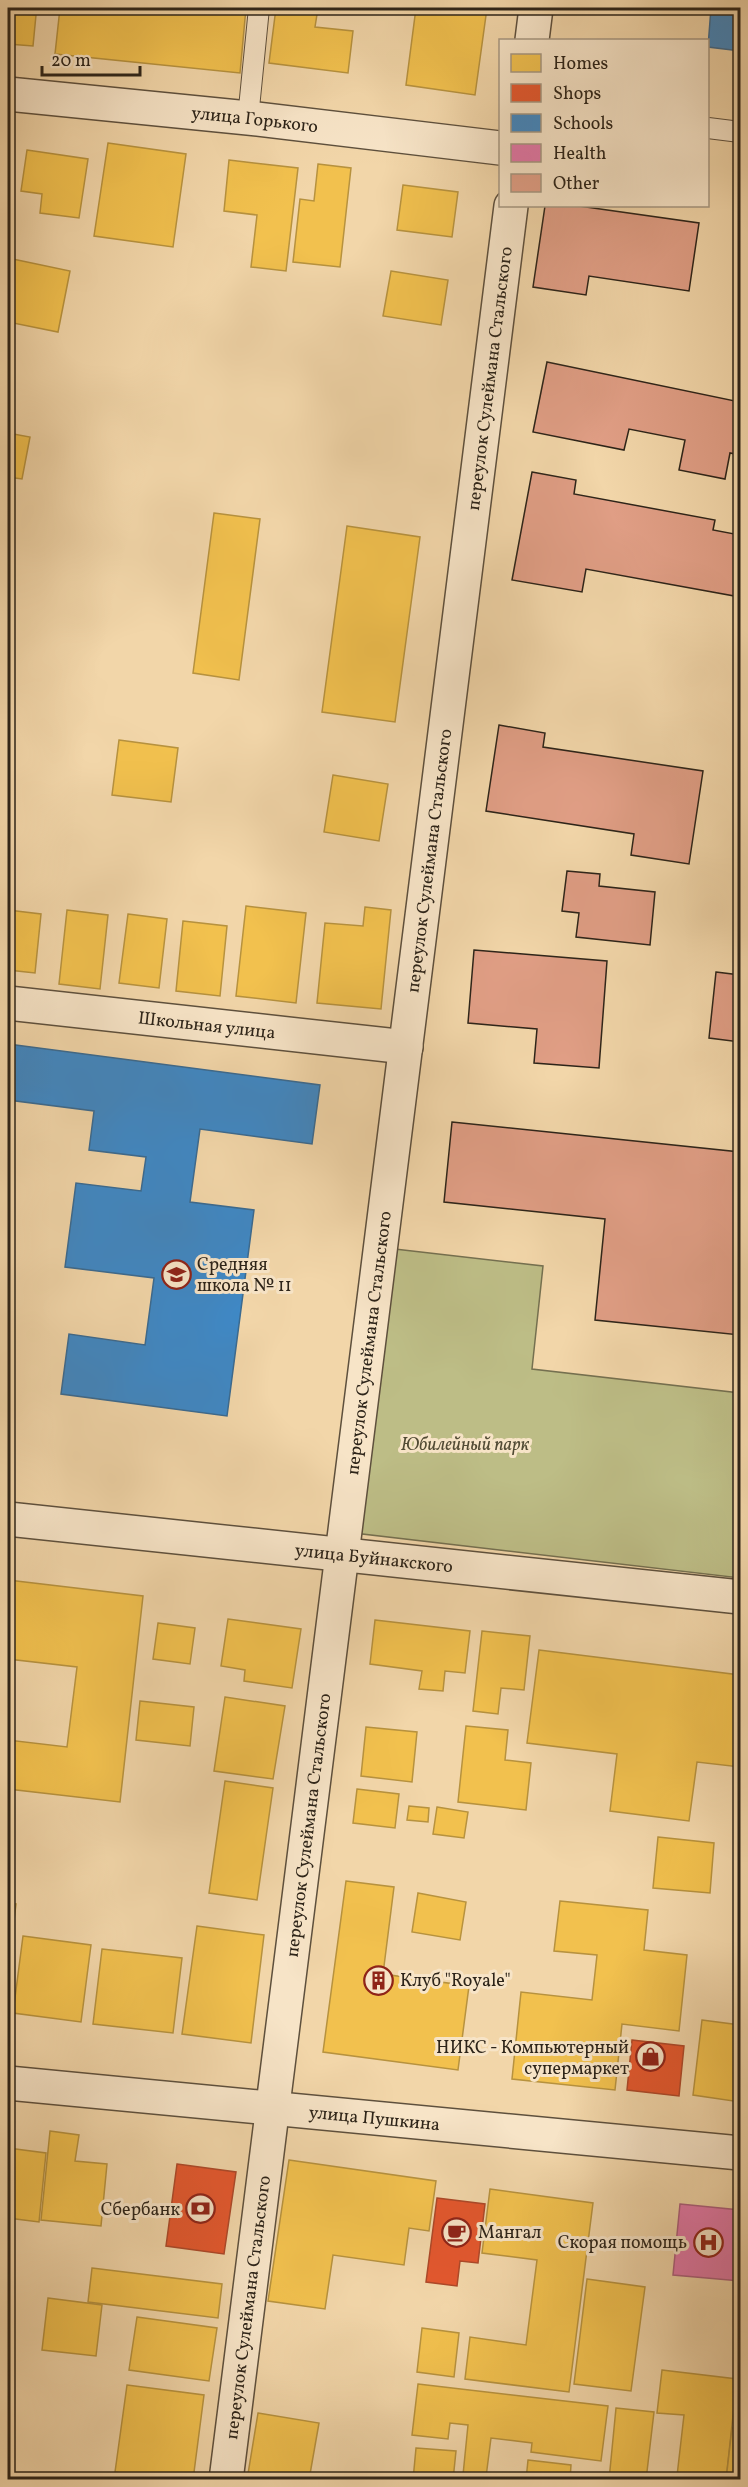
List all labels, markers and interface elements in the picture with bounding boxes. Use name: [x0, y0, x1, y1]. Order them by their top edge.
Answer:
scale bar: [42, 39, 140, 77]
legend: [499, 39, 709, 207]
text: 20 m: [51, 49, 91, 74]
text: Homes: [553, 52, 608, 77]
text: Shops: [553, 82, 601, 107]
street label: улица Горького: [190, 101, 319, 140]
text: Schools: [553, 112, 613, 137]
text: Health: [553, 142, 607, 167]
text: Other: [553, 172, 600, 197]
street label: переулок Сулеймана Стальского: [462, 245, 520, 512]
street label: переулок Сулеймана Стальского: [402, 727, 459, 994]
street label: Школьная улица: [137, 1006, 277, 1046]
street label: переулок Сулеймана Стальского: [341, 1210, 399, 1477]
place label: Средняя школа № 11: [197, 1253, 292, 1299]
school or university icon: Средняя школа № 11: [160, 1258, 192, 1290]
park label: Юбилейный парк: [401, 1433, 529, 1458]
street label: улица Буйнакского: [293, 1539, 454, 1580]
street label: переулок Сулеймана Стальского: [281, 1692, 339, 1959]
building icon: Клуб "Royale": [363, 1964, 395, 1996]
place label: Клуб "Royale": [400, 1969, 511, 1994]
place label: НИКС - Компьютерный супермаркет: [436, 2036, 629, 2082]
shop icon: НИКС - Компьютерный супермаркет: [634, 2041, 666, 2073]
street label: улица Пушкина: [307, 2101, 441, 2138]
street label: переулок Сулеймана Стальского: [220, 2174, 278, 2441]
bank icon: Сбербанк: [185, 2193, 217, 2225]
place label: Сбербанк: [101, 2198, 180, 2223]
cafe icon: Мангал: [441, 2216, 473, 2248]
place label: Мангал: [478, 2221, 542, 2246]
hospital icon: Скорая помощь: [692, 2226, 724, 2258]
place label: Скорая помощь: [558, 2231, 687, 2256]

